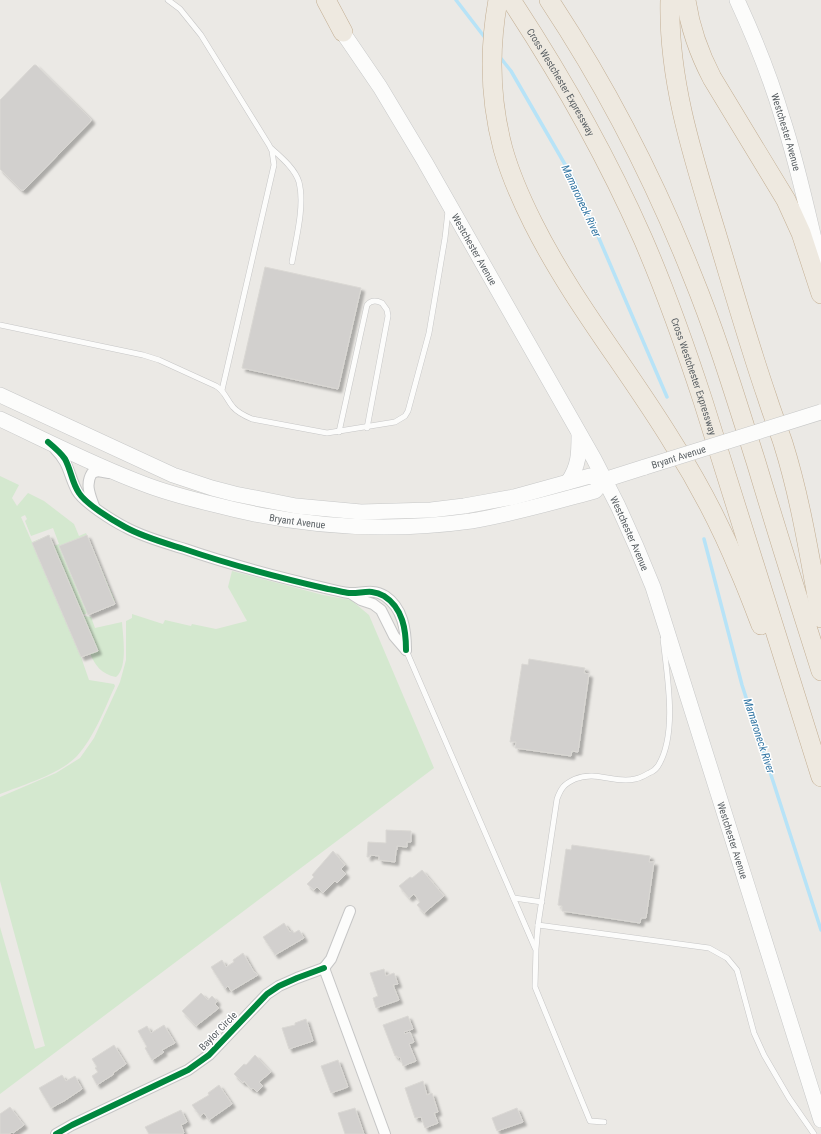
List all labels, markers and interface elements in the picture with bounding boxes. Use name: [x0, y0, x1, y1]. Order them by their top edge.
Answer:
street label: Cross Westchester Expressway: [525, 26, 597, 138]
street label: Westchester Avenue: [769, 92, 803, 172]
water label: Mamaroneck River: [559, 163, 604, 240]
street label: Westchester Avenue: [450, 212, 499, 287]
street label: Cross Westchester Expressway: [669, 316, 719, 436]
street label: Bryant Avenue: [650, 443, 707, 470]
street label: Westchester Avenue: [608, 494, 651, 572]
street label: Bryant Avenue: [268, 511, 326, 530]
water label: Mamaroneck River: [741, 697, 777, 776]
street label: Westchester Avenue: [716, 800, 750, 880]
street label: Baylor Circle: [197, 1009, 239, 1053]

